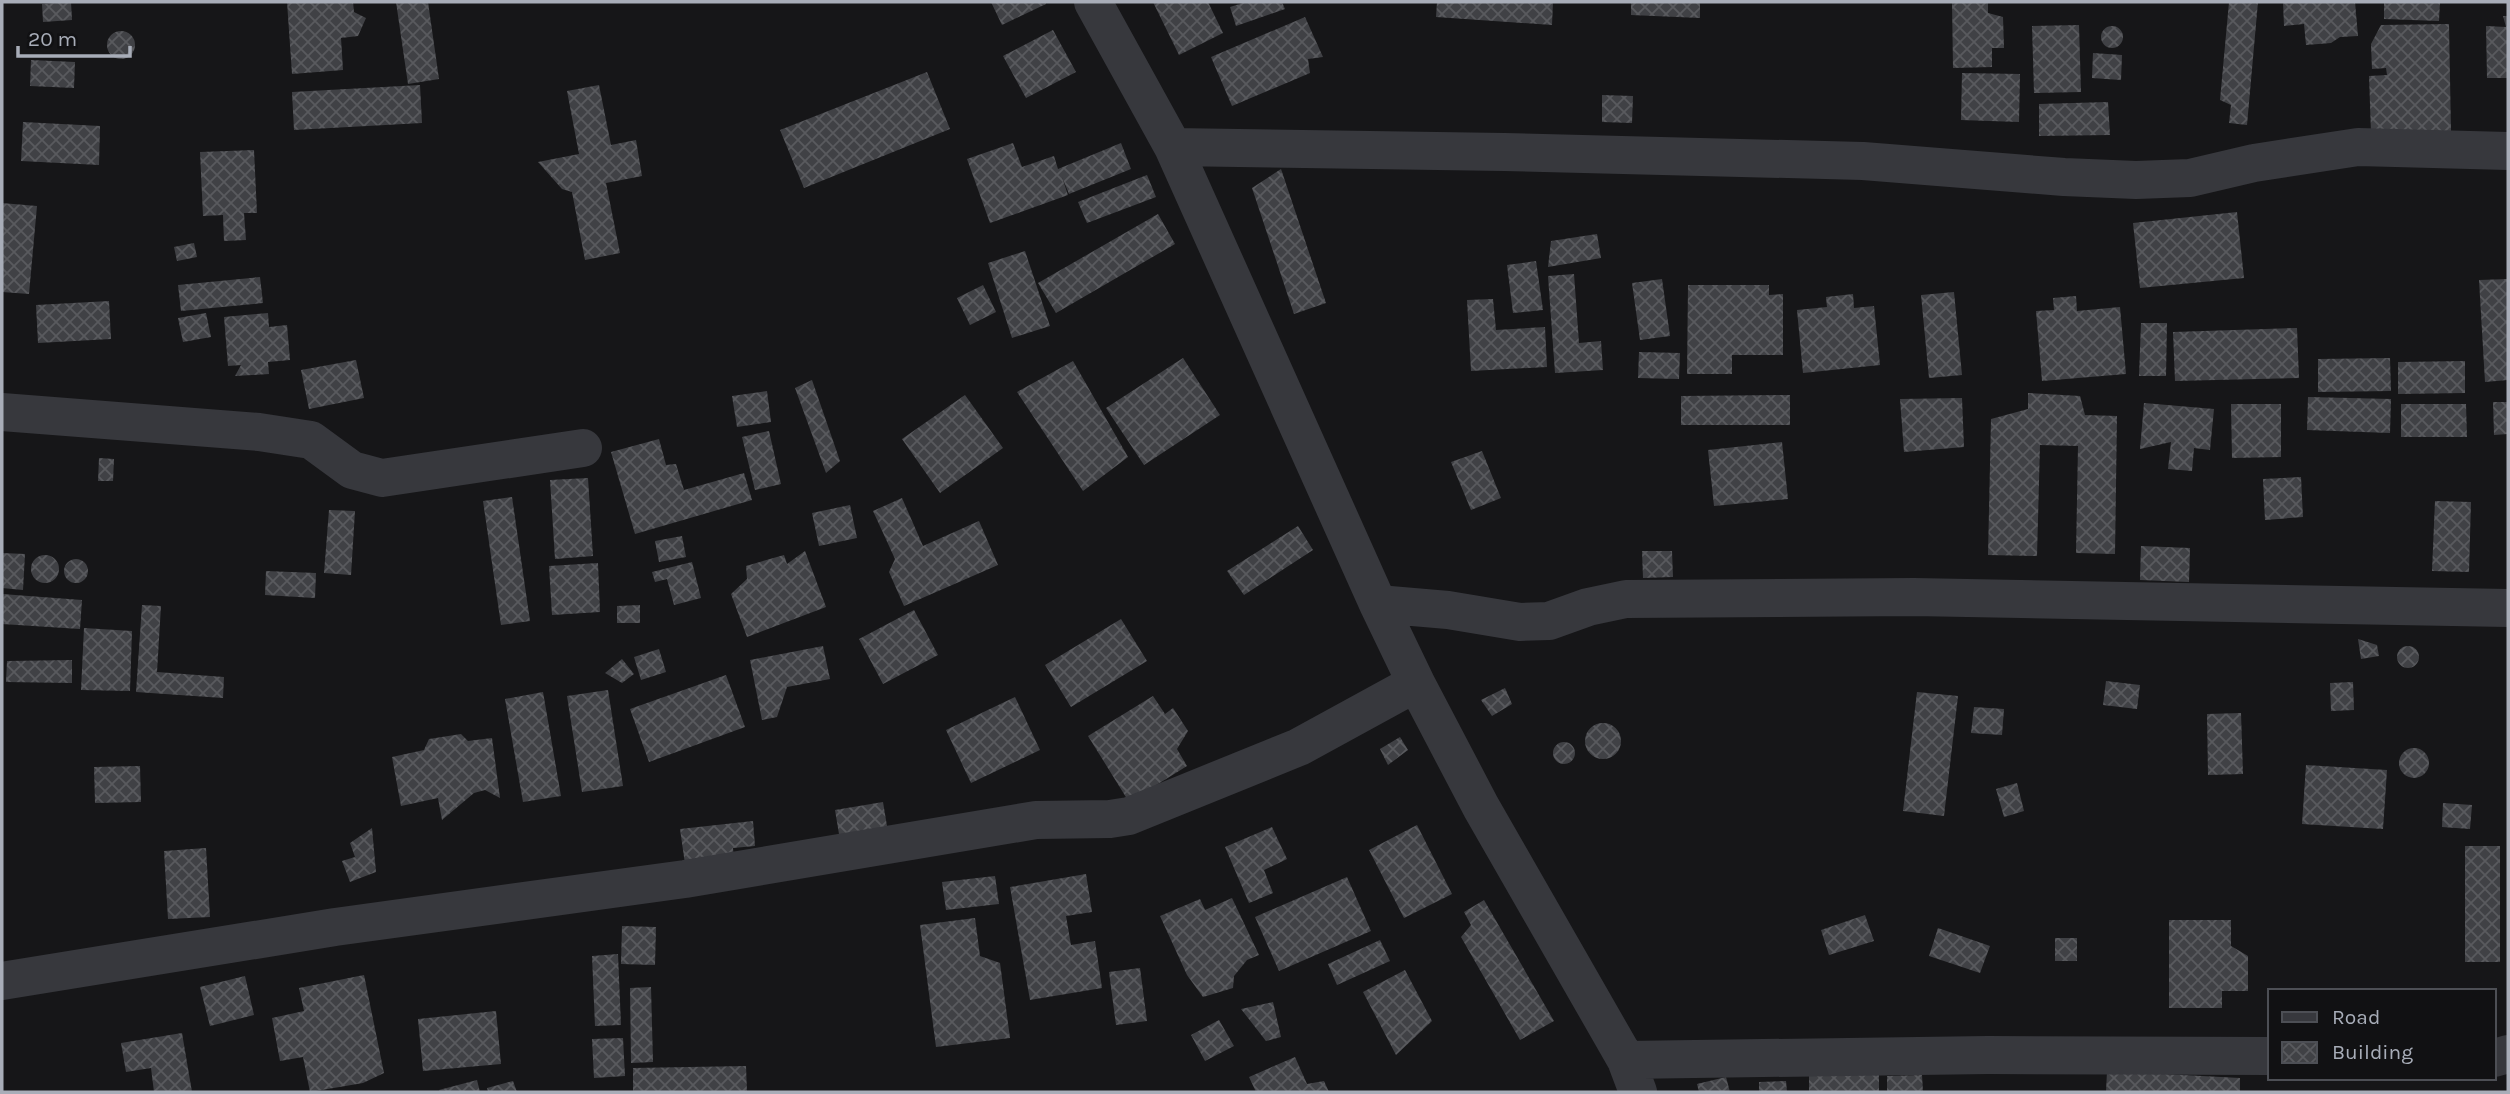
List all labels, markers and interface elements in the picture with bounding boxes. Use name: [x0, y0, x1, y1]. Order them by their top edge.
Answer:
scale bar: [18, 14, 130, 58]
text: 20 m: [28, 27, 77, 51]
legend: [2268, 989, 2496, 1080]
text: Road: [2332, 1005, 2380, 1029]
text: Building: [2332, 1040, 2413, 1064]

